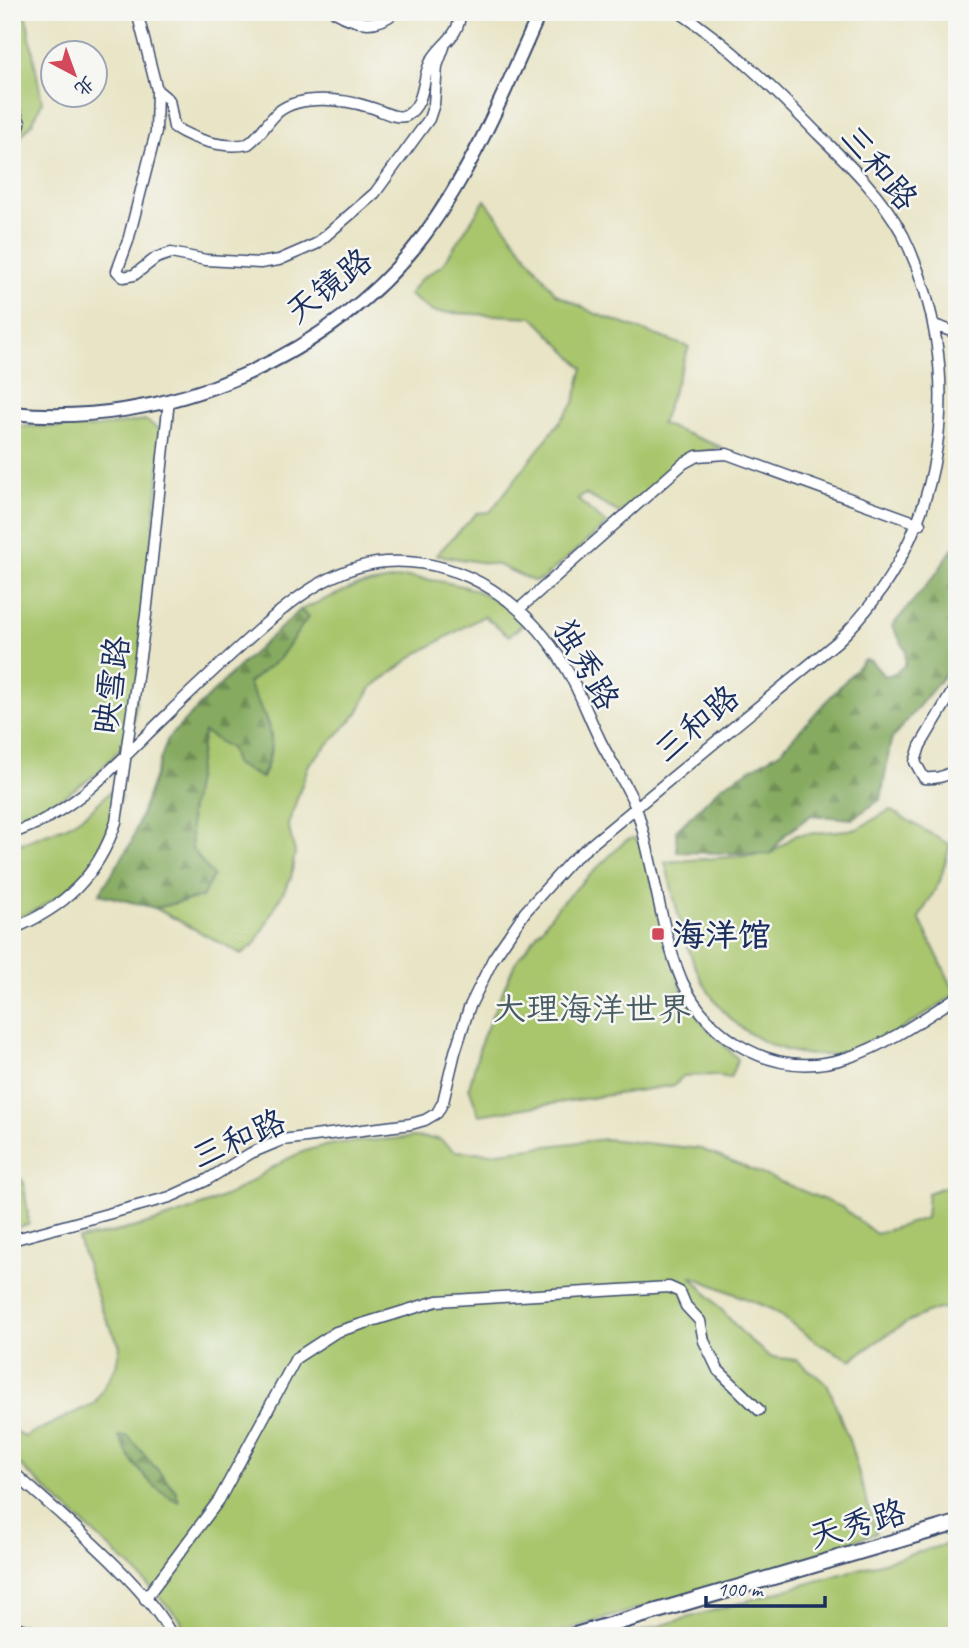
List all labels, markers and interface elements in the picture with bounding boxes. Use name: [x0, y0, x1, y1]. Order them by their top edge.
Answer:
north arrow: [38, 38, 108, 108]
text: 北: [69, 71, 100, 101]
street label: 三和路: [831, 116, 927, 219]
street label: 天镜路: [277, 239, 381, 333]
street label: 独秀路: [543, 611, 629, 718]
street label: 映雪路: [83, 633, 139, 737]
street label: 三和路: [645, 676, 748, 772]
place label: 海洋馆: [672, 914, 771, 956]
marker: 海洋馆: [650, 926, 666, 942]
park label: 大理海洋世界: [493, 988, 691, 1030]
street label: 三和路: [185, 1100, 292, 1178]
street label: 天秀路: [804, 1490, 911, 1558]
scale bar: [706, 1564, 825, 1608]
text: 100 m: [717, 1576, 764, 1602]

